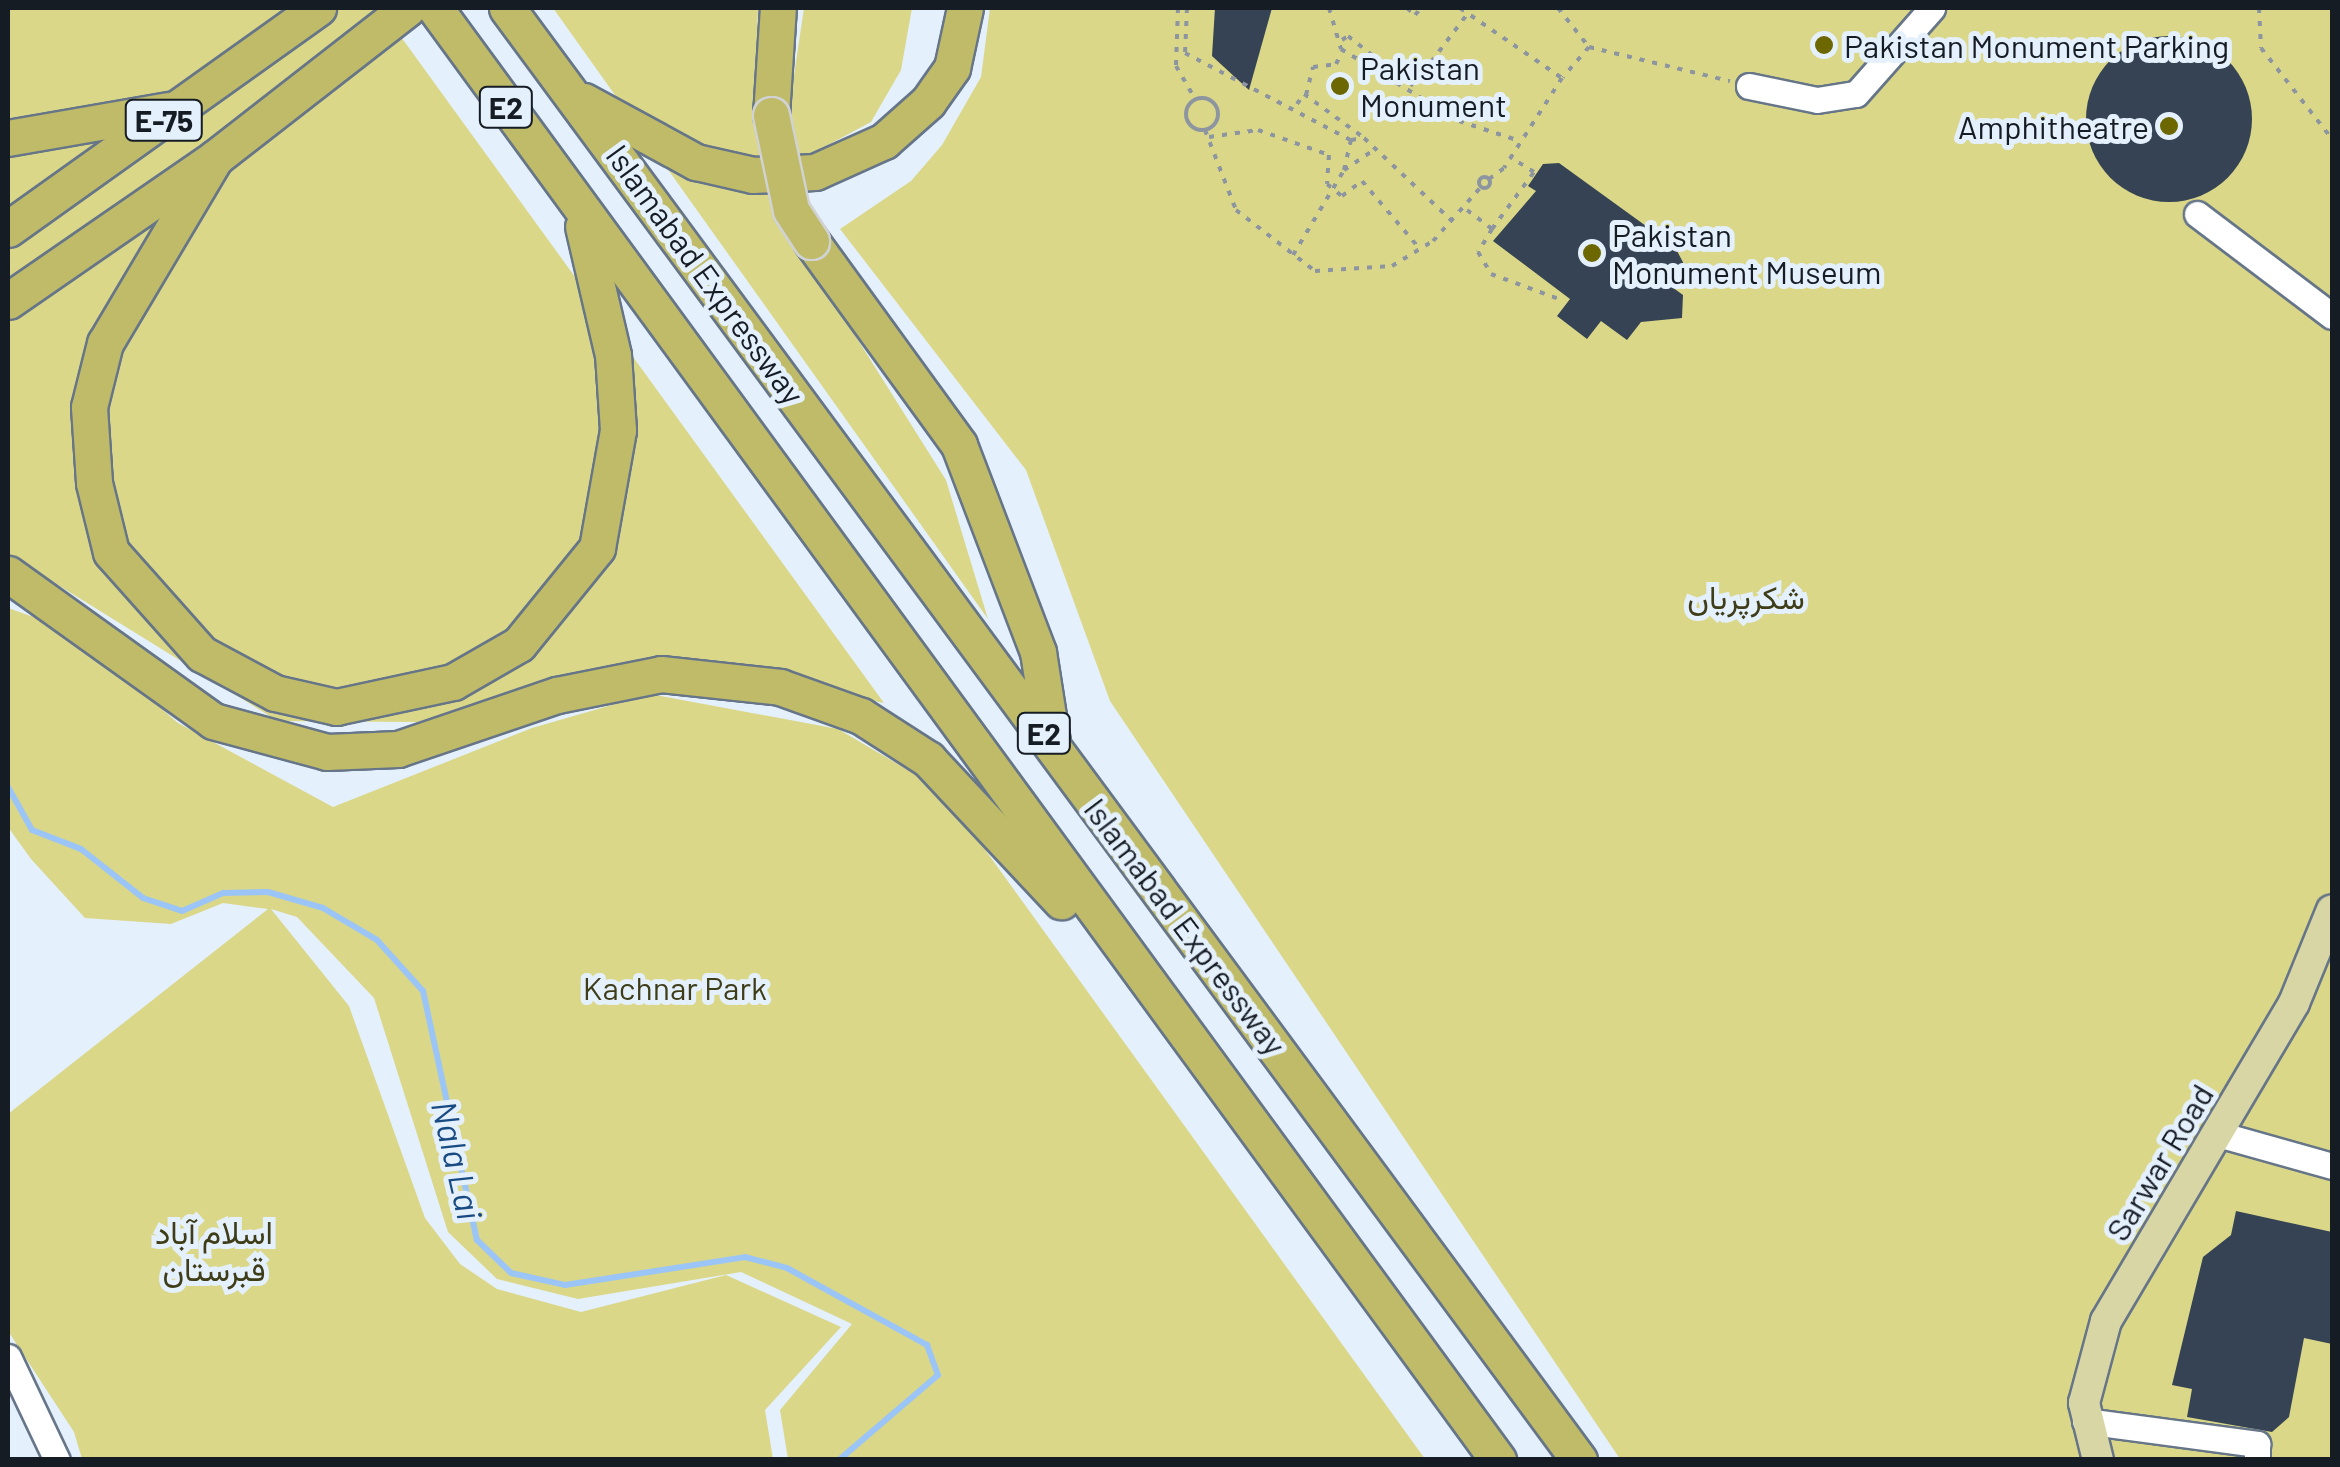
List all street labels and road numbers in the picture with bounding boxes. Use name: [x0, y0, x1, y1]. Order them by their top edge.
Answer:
road number: E2: [478, 82, 534, 132]
road number: E-75: [124, 95, 204, 145]
street label: Islamabad Expressway: [599, 137, 813, 411]
road number: E2: [1016, 708, 1072, 758]
street label: Islamabad Expressway: [1077, 790, 1295, 1062]
street label: Sarwar Road: [2097, 1077, 2221, 1247]

